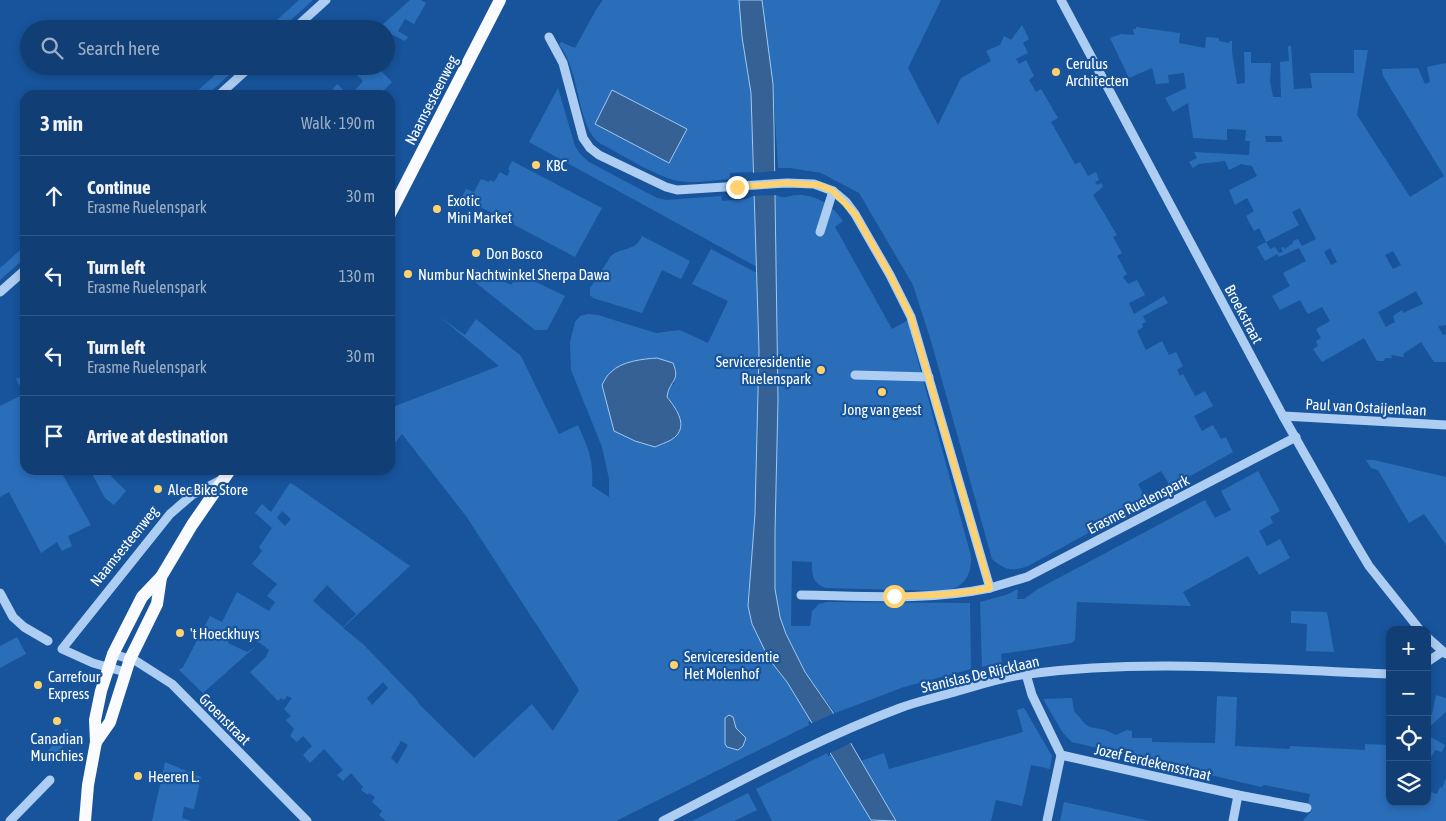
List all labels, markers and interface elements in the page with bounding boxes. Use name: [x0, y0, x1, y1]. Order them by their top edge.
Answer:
search box: [20, 20, 395, 75]
icon: search: [38, 34, 66, 62]
text: Search here: [78, 37, 160, 59]
street label: Naamsesteenweg: [401, 52, 461, 148]
place label: Cerulus Architecten: [1066, 55, 1129, 89]
marker: Cerulus Architecten: [1050, 66, 1062, 78]
text: 3 min: [40, 111, 83, 135]
text: Walk · 190 m: [301, 114, 375, 132]
place label: KBC: [546, 157, 567, 174]
marker: KBC: [530, 159, 542, 171]
text: Continue: [87, 176, 151, 198]
route end: [726, 176, 749, 199]
icon: ahead: [40, 182, 68, 210]
text: 30 m: [346, 187, 375, 205]
place label: Exotic Mini Market: [447, 192, 512, 226]
text: Erasme Ruelenspark: [87, 198, 207, 216]
marker: Exotic Mini Market: [431, 203, 443, 215]
place label: Don Bosco: [486, 245, 543, 262]
marker: Don Bosco: [470, 247, 482, 259]
text: Turn left: [87, 256, 145, 278]
icon: left: [40, 262, 68, 290]
place label: Numbur Nachtwinkel Sherpa Dawa: [418, 266, 610, 283]
text: 130 m: [339, 267, 375, 285]
marker: Numbur Nachtwinkel Sherpa Dawa: [402, 268, 414, 280]
text: Erasme Ruelenspark: [87, 278, 207, 296]
street label: Broekstraat: [1221, 282, 1267, 346]
text: Turn left: [87, 336, 145, 358]
icon: left: [40, 342, 68, 370]
text: 30 m: [346, 347, 375, 365]
place label: Serviceresidentie Ruelenspark: [716, 353, 811, 387]
text: Erasme Ruelenspark: [87, 358, 207, 376]
marker: Serviceresidentie Ruelenspark: [815, 364, 827, 376]
marker: Jong van geest: [876, 386, 888, 398]
street label: Paul van Ostaijenlaan: [1305, 395, 1427, 419]
place label: Jong van geest: [842, 401, 922, 418]
icon: arrive: [40, 422, 68, 450]
text: Arrive at destination: [87, 425, 228, 447]
street label: Erasme Ruelenspark: [1084, 471, 1192, 537]
place label: Alec Bike Store: [168, 481, 248, 498]
marker: Alec Bike Store: [152, 483, 164, 495]
street label: Naamsesteenweg: [87, 502, 162, 589]
route start: [883, 585, 906, 608]
place label: 't Hoeckhuys: [190, 625, 259, 642]
map controls: [1386, 626, 1431, 806]
button: +: [1386, 626, 1431, 671]
marker: 't Hoeckhuys: [174, 627, 186, 639]
place label: Serviceresidentie Het Molenhof: [684, 648, 779, 682]
street label: Stanislas De Rijcklaan: [919, 652, 1041, 696]
marker: Serviceresidentie Het Molenhof: [668, 659, 680, 671]
place label: Carrefour Express: [48, 668, 101, 702]
button: −: [1386, 671, 1431, 716]
marker: Carrefour Express: [32, 679, 44, 691]
street label: Groenstraat: [196, 690, 254, 748]
marker: Canadian Munchies: [51, 715, 63, 727]
button: locate: [1386, 716, 1431, 761]
place label: Canadian Munchies: [31, 730, 83, 764]
street label: Jozef Eerdekensstraat: [1093, 740, 1213, 784]
button: layers: [1386, 761, 1431, 806]
place label: Heeren L.: [148, 768, 200, 785]
marker: Heeren L.: [132, 770, 144, 782]

